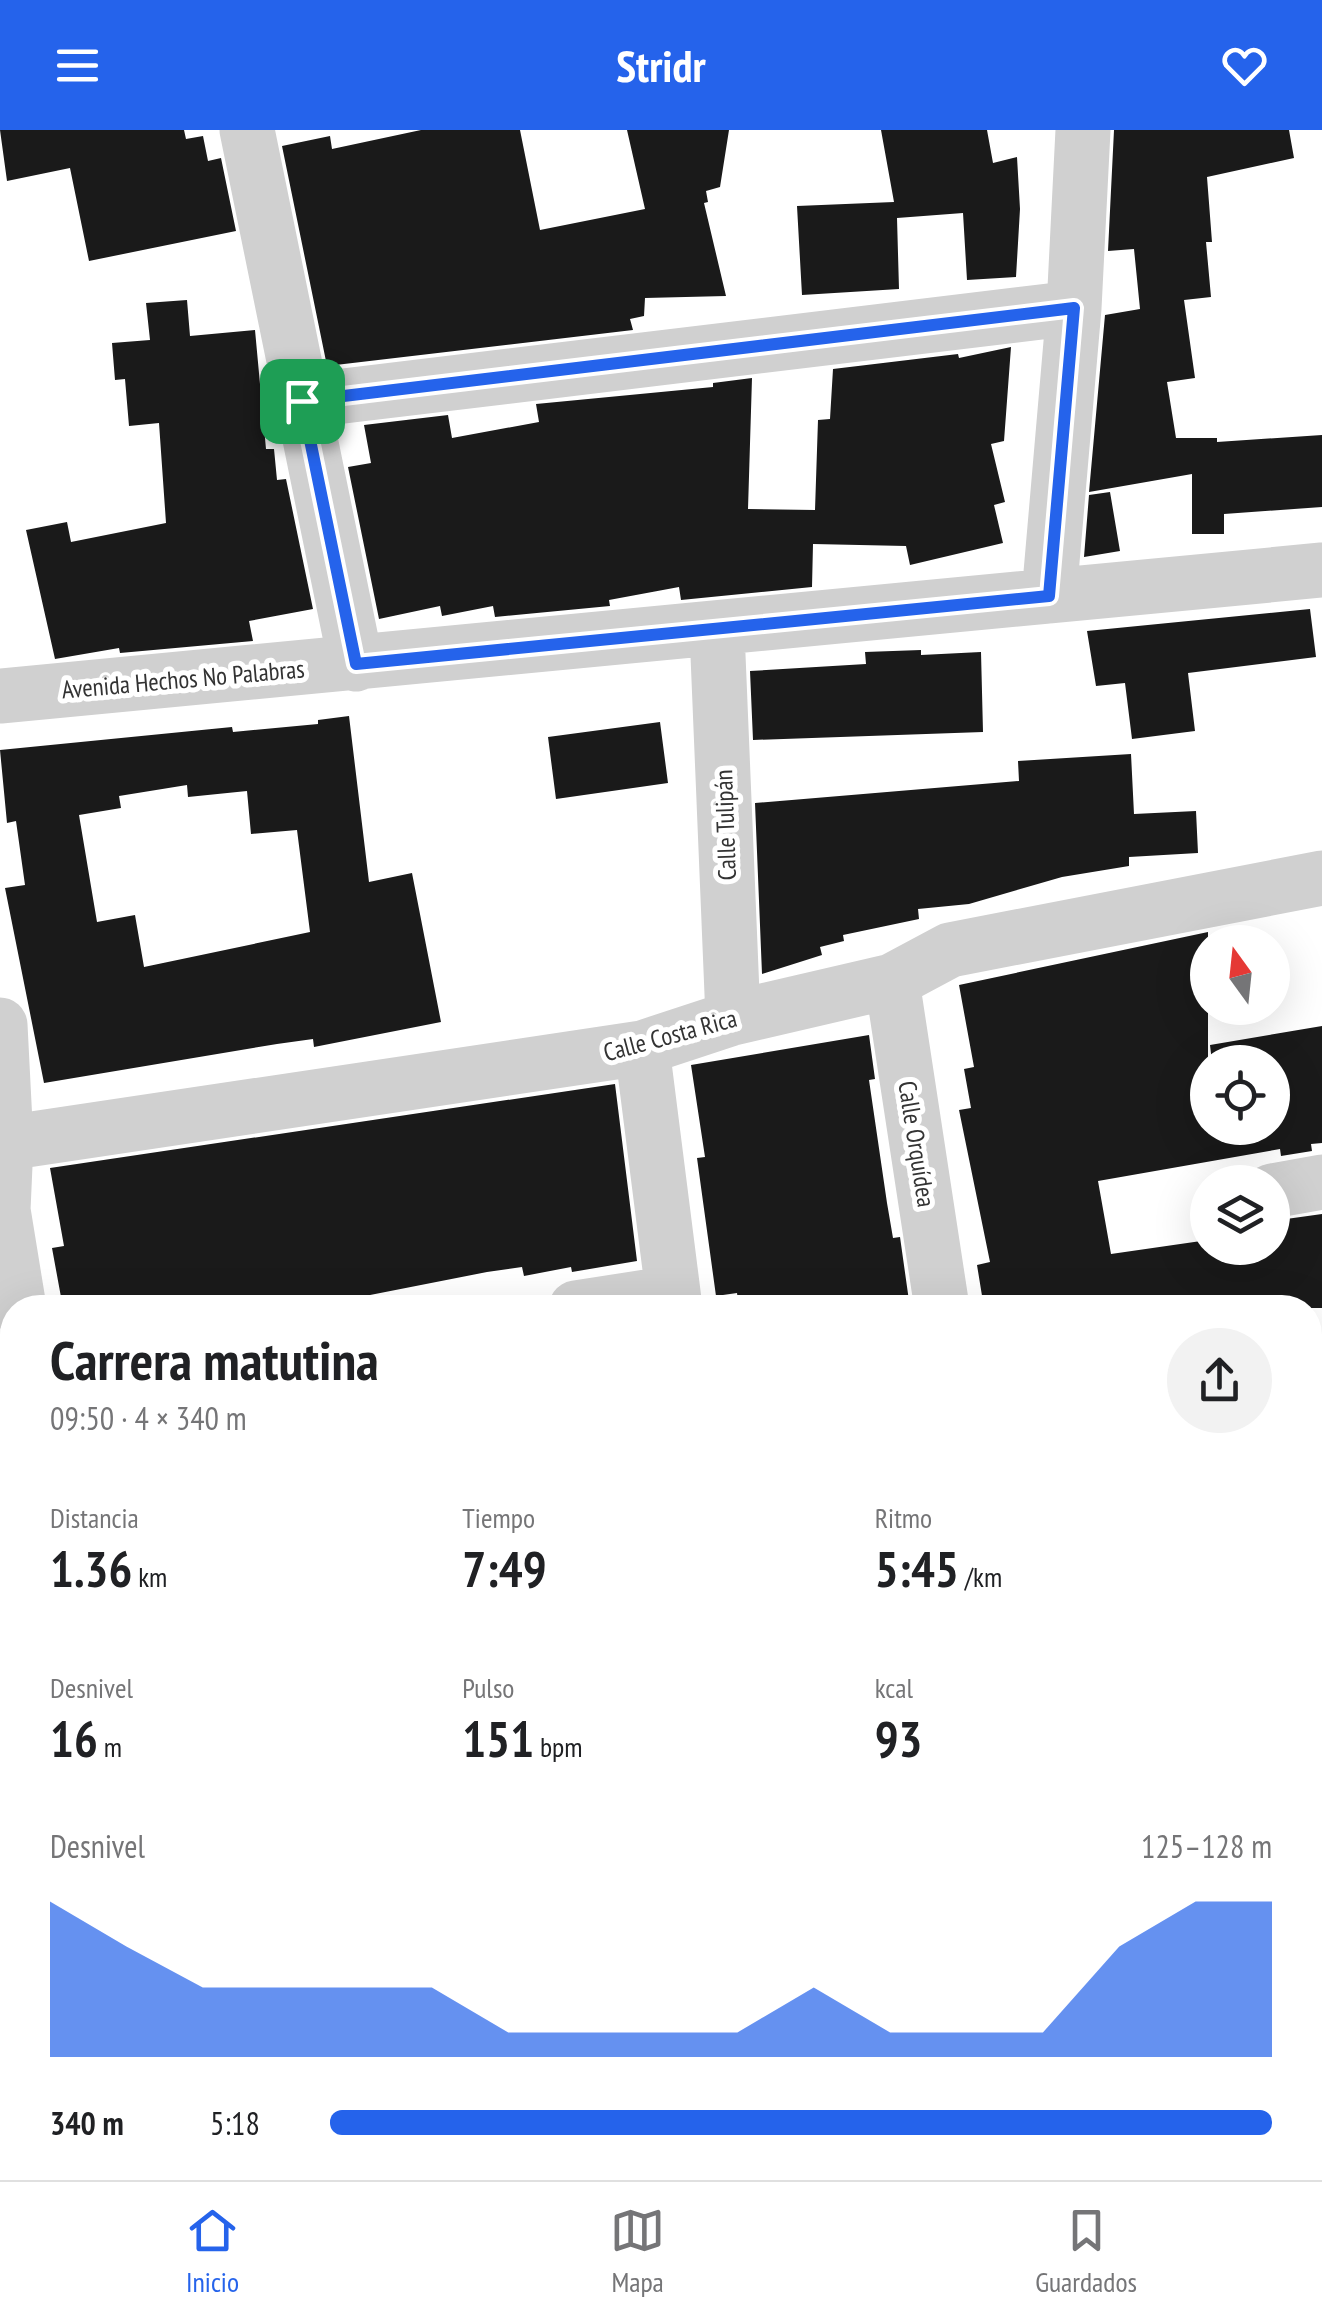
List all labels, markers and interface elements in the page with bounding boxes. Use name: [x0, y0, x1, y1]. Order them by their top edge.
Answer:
text: Stridr: [616, 36, 706, 94]
icon: menu: [50, 38, 105, 93]
icon: heart: [1217, 38, 1272, 93]
pin: [260, 359, 345, 444]
icon: arrive: [275, 374, 330, 429]
street label: Avenida Hechos No Palabras: [60, 652, 306, 706]
street label: Calle Tulipán: [707, 769, 743, 881]
north arrow: [1190, 925, 1290, 1025]
map controls: [1190, 925, 1290, 1265]
street label: Calle Costa Rica: [600, 1002, 740, 1068]
button: locate: [1190, 1045, 1290, 1145]
street label: Calle Orquídea: [891, 1079, 943, 1209]
button: layers: [1190, 1165, 1290, 1265]
text: Carrera matutina: [50, 1324, 379, 1395]
button: share: [1167, 1328, 1272, 1433]
text: 09:50 · 4 × 340 m: [50, 1397, 247, 1439]
text: Distancia: [50, 1499, 139, 1536]
text: Tiempo: [462, 1499, 535, 1536]
text: Ritmo: [875, 1499, 932, 1536]
text: 1.36: [50, 1536, 132, 1601]
text: 7:49: [462, 1536, 547, 1601]
text: 5:45: [875, 1536, 959, 1601]
text: km: [132, 1558, 167, 1595]
text: /km: [959, 1558, 1002, 1595]
text: Desnivel: [50, 1669, 133, 1706]
text: Pulso: [462, 1669, 514, 1706]
text: kcal: [875, 1669, 913, 1706]
text: 16: [50, 1706, 98, 1771]
text: 151: [462, 1706, 534, 1771]
text: 93: [875, 1706, 922, 1771]
text: m: [98, 1728, 122, 1765]
text: bpm: [534, 1728, 583, 1765]
text: Desnivel: [50, 1825, 145, 1867]
text: 125–128 m: [1141, 1825, 1272, 1867]
text: 340 m: [50, 2102, 124, 2144]
text: 5:18: [210, 2102, 260, 2144]
tab: Inicio: [185, 2203, 240, 2300]
tab: Mapa: [610, 2203, 665, 2300]
tab: Guardados: [1035, 2203, 1137, 2300]

